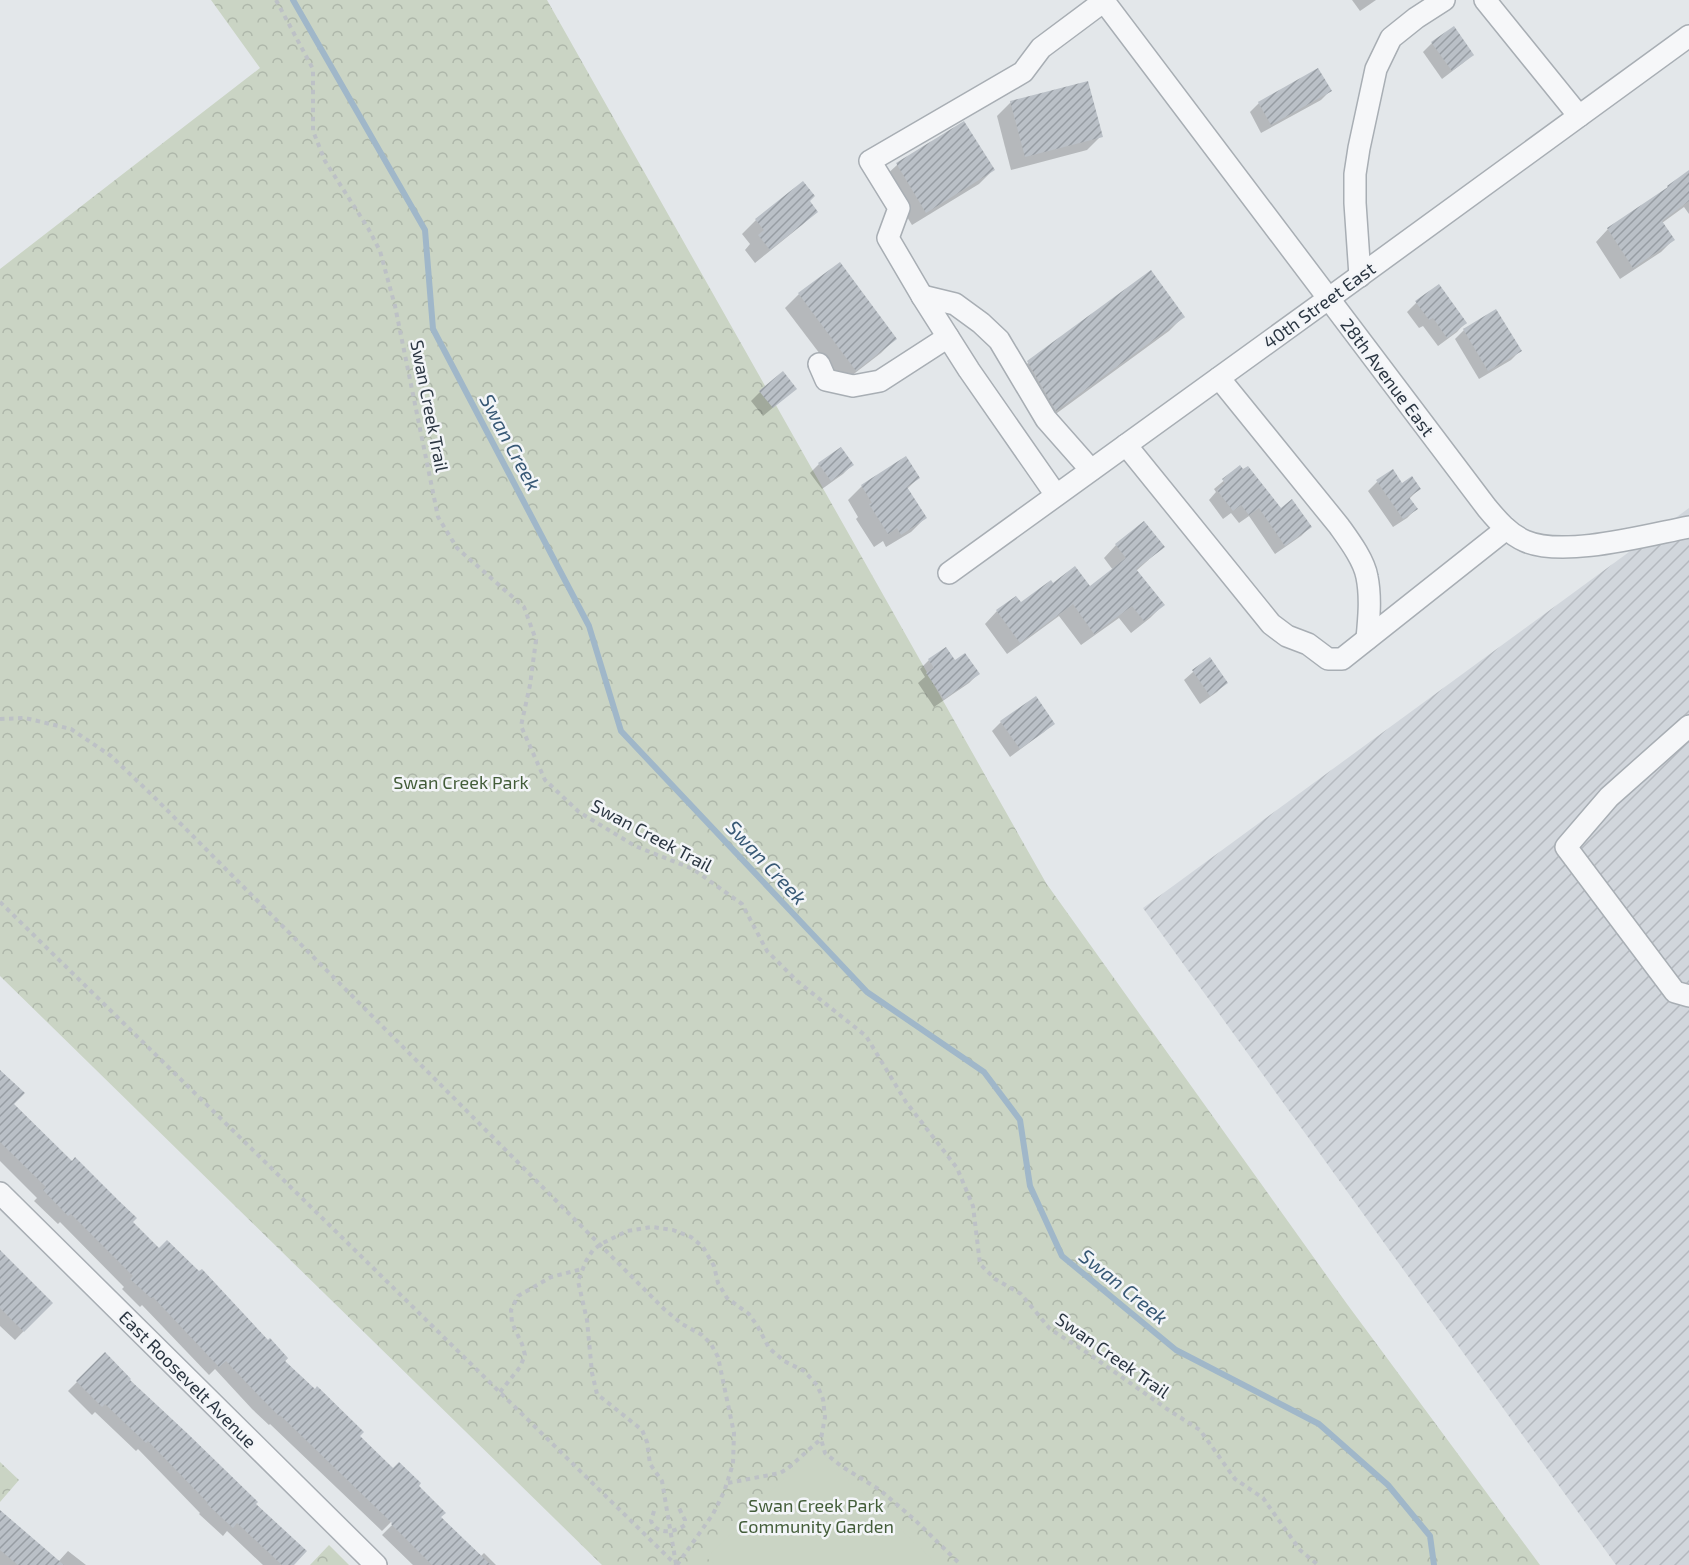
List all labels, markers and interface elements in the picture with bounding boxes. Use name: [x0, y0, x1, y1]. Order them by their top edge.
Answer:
street label: 40th Street East: [1259, 257, 1379, 353]
street label: 28th Avenue East: [1336, 314, 1440, 441]
street label: Swan Creek Trail: [406, 338, 454, 475]
water label: Swan Creek: [475, 389, 547, 495]
park label: Swan Creek Park: [393, 771, 529, 793]
street label: Swan Creek Trail: [588, 794, 717, 876]
water label: Swan Creek: [722, 815, 812, 909]
water label: Swan Creek: [1075, 1243, 1173, 1329]
street label: East Roosevelt Avenue: [115, 1306, 261, 1452]
street label: Swan Creek Trail: [1052, 1308, 1175, 1403]
park label: Swan Creek Park Community Garden: [738, 1494, 894, 1537]

